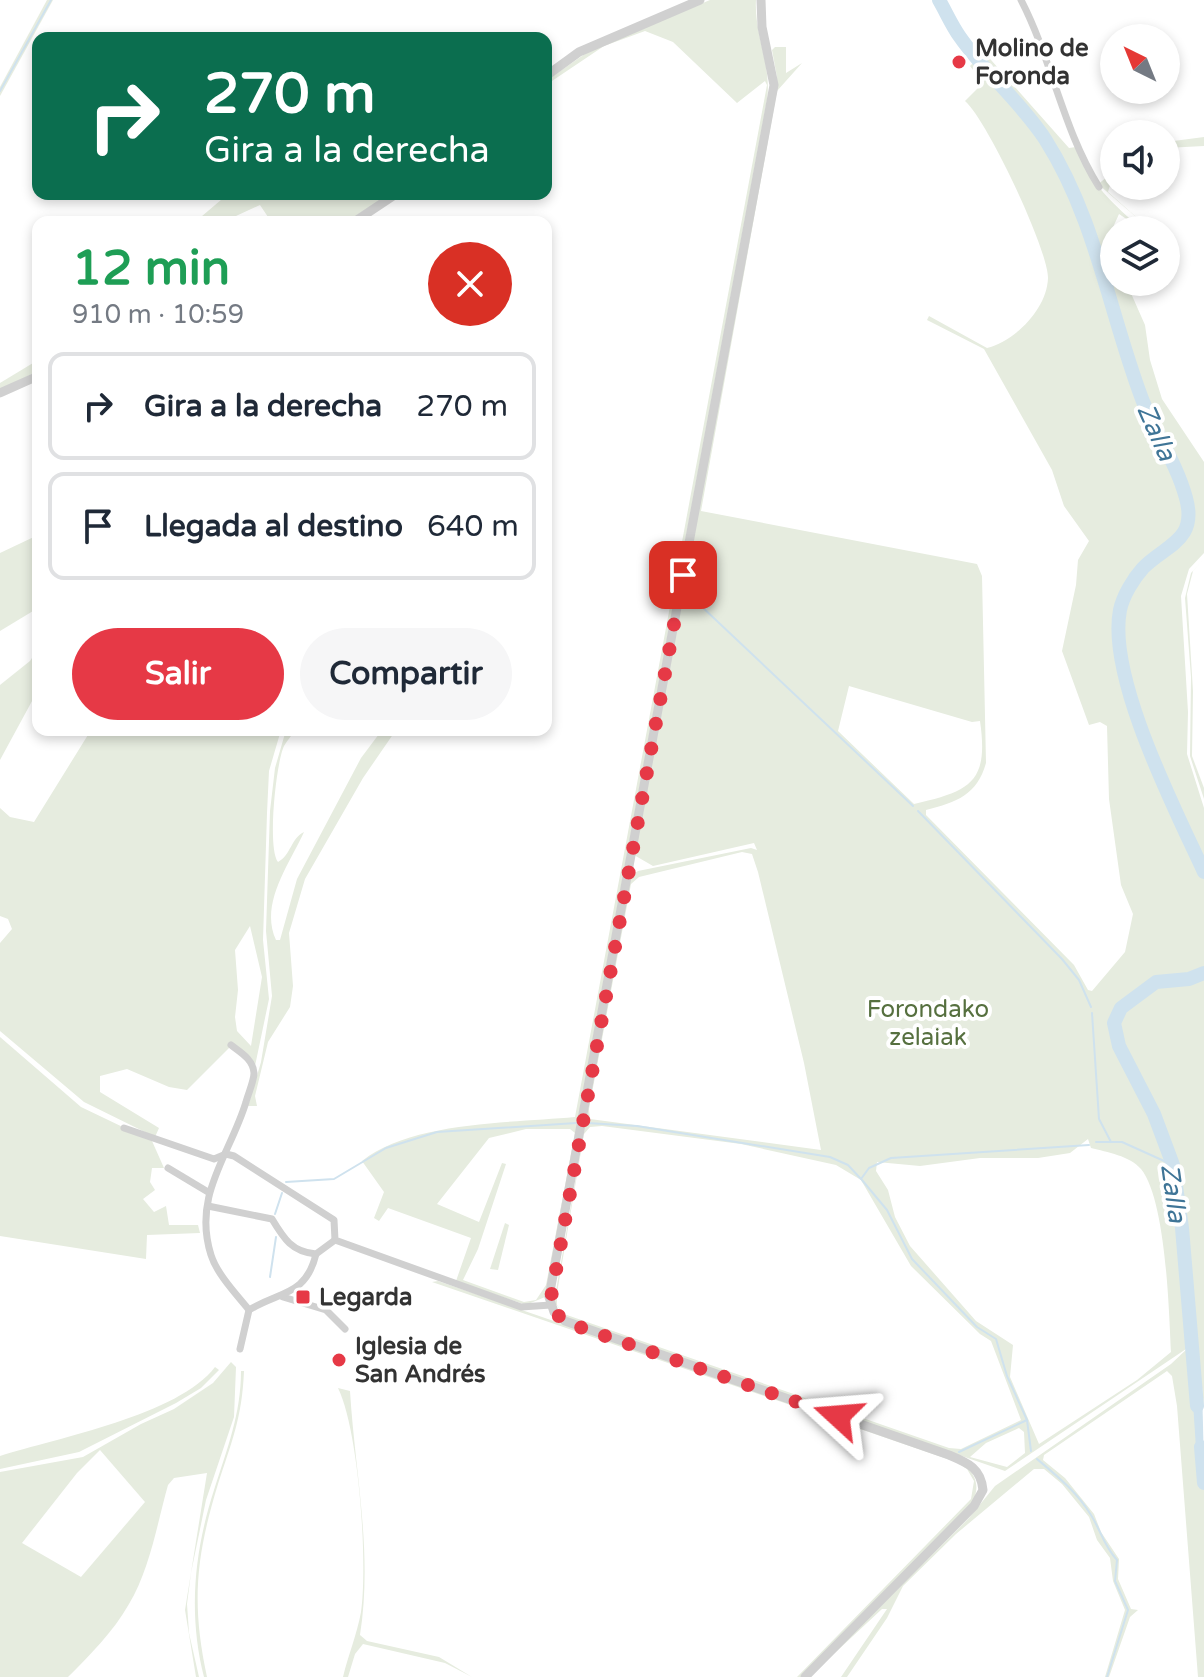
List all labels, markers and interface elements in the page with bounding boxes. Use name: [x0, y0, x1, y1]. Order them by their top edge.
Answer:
north arrow: [1100, 24, 1180, 104]
map controls: [1100, 24, 1180, 296]
place label: Molino de Foronda: [975, 34, 1089, 91]
marker: Molino de Foronda: [950, 53, 968, 71]
text: 270 m: [204, 61, 375, 128]
icon: right: [72, 64, 176, 168]
button: sound: [1100, 120, 1180, 200]
text: Gira a la derecha: [204, 129, 490, 172]
button: layers: [1100, 216, 1180, 296]
text: 12 min: [72, 240, 230, 298]
button: close: [428, 242, 512, 326]
text: 910 m · 10:59: [72, 299, 244, 330]
icon: right: [76, 384, 120, 428]
text: Gira a la derecha: [144, 388, 382, 425]
text: 270 m: [416, 388, 508, 425]
water label: Zalla: [1130, 399, 1183, 467]
icon: arrive: [76, 504, 120, 548]
text: Llegada al destino: [144, 508, 403, 545]
text: 640 m: [427, 508, 519, 545]
pin: [649, 541, 717, 609]
icon: arrive: [661, 553, 705, 597]
button: Salir: [72, 628, 284, 720]
button: Compartir: [300, 628, 512, 720]
park label: Forondako zelaiak: [867, 995, 989, 1052]
water label: Zalla: [1154, 1162, 1193, 1226]
place label: Legarda: [319, 1283, 413, 1312]
marker: Legarda: [294, 1288, 312, 1306]
place label: Iglesia de San Andrés: [355, 1332, 486, 1389]
marker: Iglesia de San Andrés: [330, 1351, 348, 1369]
position arrow: [796, 1374, 880, 1458]

